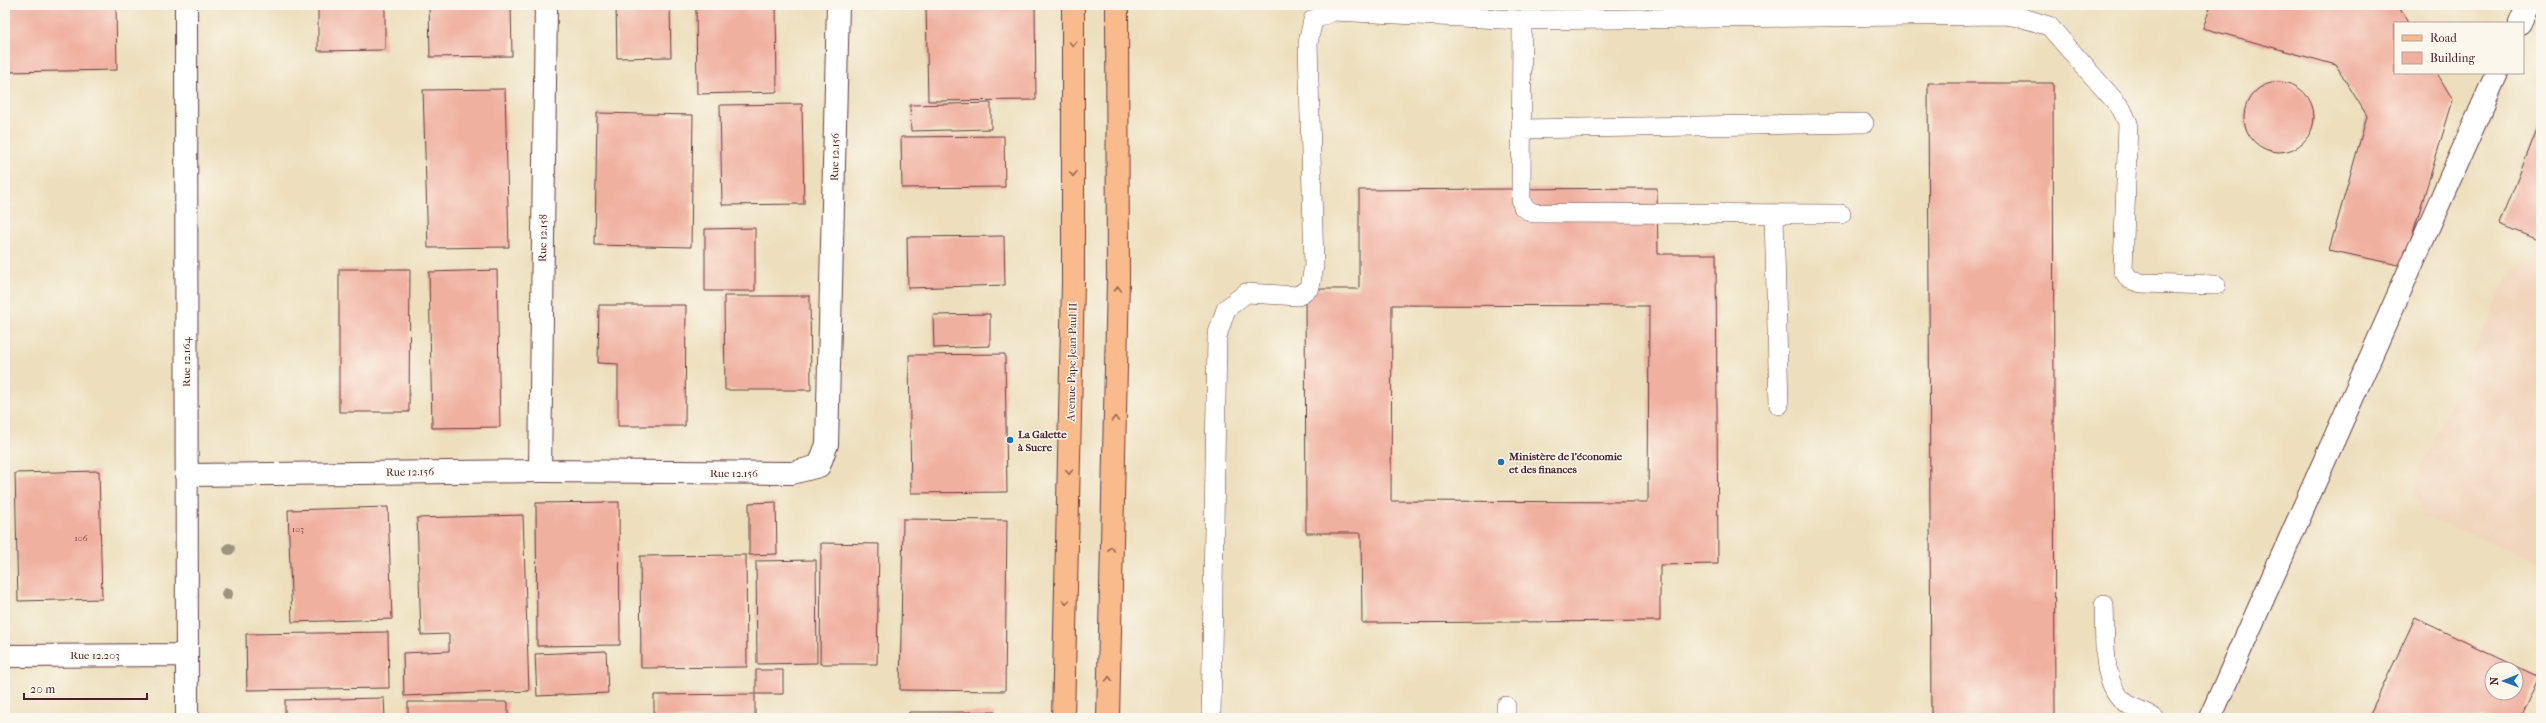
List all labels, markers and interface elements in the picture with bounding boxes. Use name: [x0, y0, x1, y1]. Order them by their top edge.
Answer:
legend: [2394, 22, 2524, 74]
text: Road: [2430, 31, 2457, 45]
one-way arrow: [1069, 41, 1077, 47]
text: Building: [2430, 51, 2475, 65]
street label: Rue 12.156: [828, 133, 842, 181]
one-way arrow: [1069, 171, 1077, 177]
street label: Rue 12.158: [536, 214, 550, 262]
one-way arrow: [1114, 286, 1122, 292]
street label: Avenue Pape Jean-Paul II: [1064, 302, 1080, 422]
street label: Rue 12.164: [180, 337, 193, 387]
one-way arrow: [1110, 416, 1119, 422]
place label: La Galette à Sucre: [1018, 428, 1067, 454]
marker: La Galette à Sucre: [1005, 435, 1015, 445]
place label: Ministère de l'économie et des finances: [1508, 450, 1623, 476]
marker: Ministère de l'économie et des finances: [1496, 457, 1506, 467]
street label: Rue 12.156: [386, 465, 434, 479]
street label: Rue 12.156: [710, 467, 758, 480]
one-way arrow: [1065, 469, 1073, 475]
house number: 103: [292, 524, 304, 534]
house number: 106: [75, 533, 88, 543]
one-way arrow: [1107, 546, 1115, 552]
one-way arrow: [1061, 599, 1070, 605]
street label: Rue 12.203: [70, 649, 120, 662]
north arrow: [2484, 661, 2524, 701]
scale bar: [24, 675, 147, 701]
one-way arrow: [1105, 676, 1113, 682]
text: N: [2488, 676, 2501, 685]
text: 20 m: [30, 682, 55, 696]

